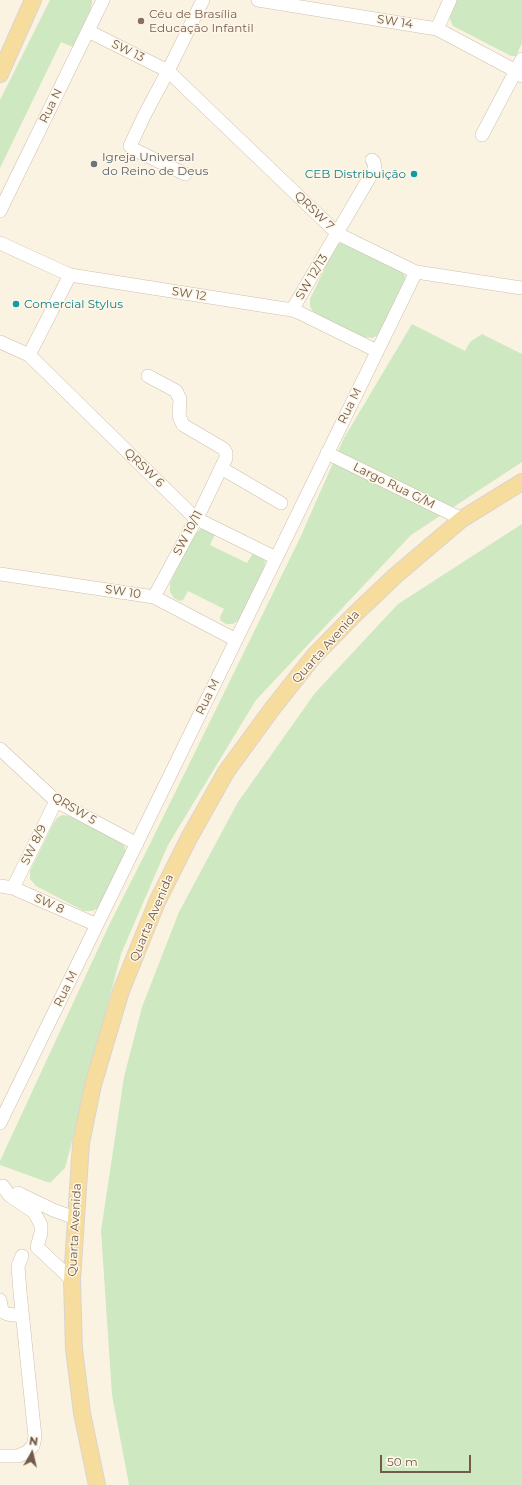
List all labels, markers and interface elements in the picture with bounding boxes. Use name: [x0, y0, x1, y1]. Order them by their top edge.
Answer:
place label: Céu de Brasília Educação Infantil: [149, 7, 254, 35]
street label: SW 14: [376, 12, 414, 32]
marker: Céu de Brasília Educação Infantil: [136, 16, 146, 26]
street label: SW 13: [109, 37, 147, 65]
street label: Rua N: [36, 86, 66, 126]
place label: Igreja Universal do Reino de Deus: [102, 150, 208, 178]
marker: Igreja Universal do Reino de Deus: [89, 159, 99, 169]
place label: CEB Distribuição: [305, 167, 406, 181]
marker: CEB Distribuição: [409, 169, 419, 179]
street label: QRSW 7: [291, 189, 337, 233]
street label: SW 12/13: [293, 252, 331, 302]
street label: SW 12: [171, 284, 207, 304]
place label: Comercial Stylus: [24, 297, 123, 311]
marker: Comercial Stylus: [11, 299, 21, 309]
street label: Rua M: [335, 386, 365, 426]
street label: QRSW 6: [121, 445, 167, 491]
street label: Largo Rua G/M: [351, 460, 437, 512]
street label: SW 10/11: [170, 508, 206, 558]
street label: SW 10: [104, 582, 142, 602]
street label: Quarta Avenida: [289, 607, 363, 687]
street label: Rua M: [193, 677, 223, 717]
street label: QRSW 5: [49, 790, 99, 828]
street label: SW 8/9: [18, 823, 50, 867]
street label: Quarta Avenida: [127, 872, 177, 964]
street label: SW 8: [32, 891, 66, 917]
street label: Rua M: [51, 969, 81, 1009]
street label: Quarta Avenida: [65, 1183, 85, 1277]
north arrow: [12, 1433, 52, 1473]
text: N: [28, 1434, 39, 1449]
scale bar: [382, 1447, 473, 1473]
text: 50 m: [387, 1454, 418, 1469]

